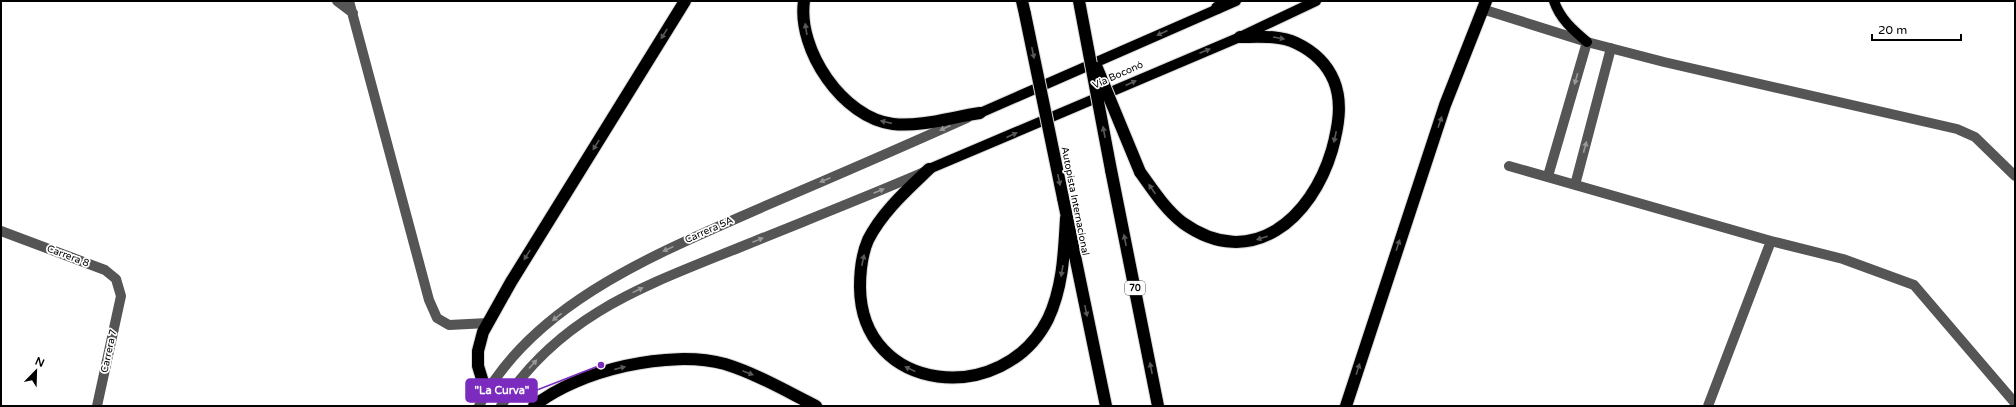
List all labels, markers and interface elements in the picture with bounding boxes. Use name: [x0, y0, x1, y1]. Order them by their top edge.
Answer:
scale bar: [1872, 16, 1961, 42]
one-way arrow: [803, 23, 809, 35]
text: 20 m: [1878, 23, 1907, 37]
one-way arrow: [661, 28, 668, 40]
one-way arrow: [1156, 30, 1167, 36]
one-way arrow: [1272, 36, 1285, 42]
one-way arrow: [1030, 47, 1036, 59]
one-way arrow: [1200, 48, 1211, 54]
street label: Vía Boconó: [1091, 59, 1145, 91]
one-way arrow: [1573, 74, 1579, 86]
one-way arrow: [1126, 79, 1138, 85]
one-way arrow: [1437, 116, 1443, 128]
one-way arrow: [880, 119, 893, 125]
one-way arrow: [938, 126, 950, 132]
one-way arrow: [1100, 126, 1106, 138]
one-way arrow: [1007, 131, 1019, 137]
one-way arrow: [1332, 131, 1338, 143]
one-way arrow: [592, 140, 600, 150]
one-way arrow: [1582, 141, 1588, 153]
street label: Autopista Internacional: [1059, 146, 1091, 256]
one-way arrow: [1057, 174, 1063, 186]
one-way arrow: [820, 177, 831, 183]
one-way arrow: [1148, 184, 1156, 194]
one-way arrow: [873, 188, 884, 194]
street label: Carrera 5A: [683, 214, 735, 246]
one-way arrow: [1122, 234, 1128, 246]
one-way arrow: [1255, 235, 1267, 241]
one-way arrow: [753, 237, 764, 243]
one-way arrow: [1395, 239, 1401, 251]
street label: Carrera 8: [45, 243, 91, 269]
one-way arrow: [662, 246, 673, 252]
one-way arrow: [524, 249, 531, 261]
one-way arrow: [860, 253, 866, 266]
one-way arrow: [1059, 265, 1065, 277]
road number: 70: [1125, 281, 1145, 295]
one-way arrow: [633, 287, 644, 293]
one-way arrow: [1083, 305, 1089, 317]
one-way arrow: [552, 312, 563, 321]
street label: Carrera 7: [99, 328, 119, 374]
north arrow: [16, 351, 56, 391]
text: N: [33, 355, 46, 370]
one-way arrow: [529, 359, 538, 370]
one-way arrow: [1147, 362, 1153, 374]
one-way arrow: [1355, 363, 1361, 375]
one-way arrow: [615, 365, 627, 371]
one-way arrow: [904, 366, 916, 372]
one-way arrow: [742, 370, 754, 376]
callout: "La Curva": [466, 379, 537, 402]
text: "La Curva": [475, 384, 530, 397]

